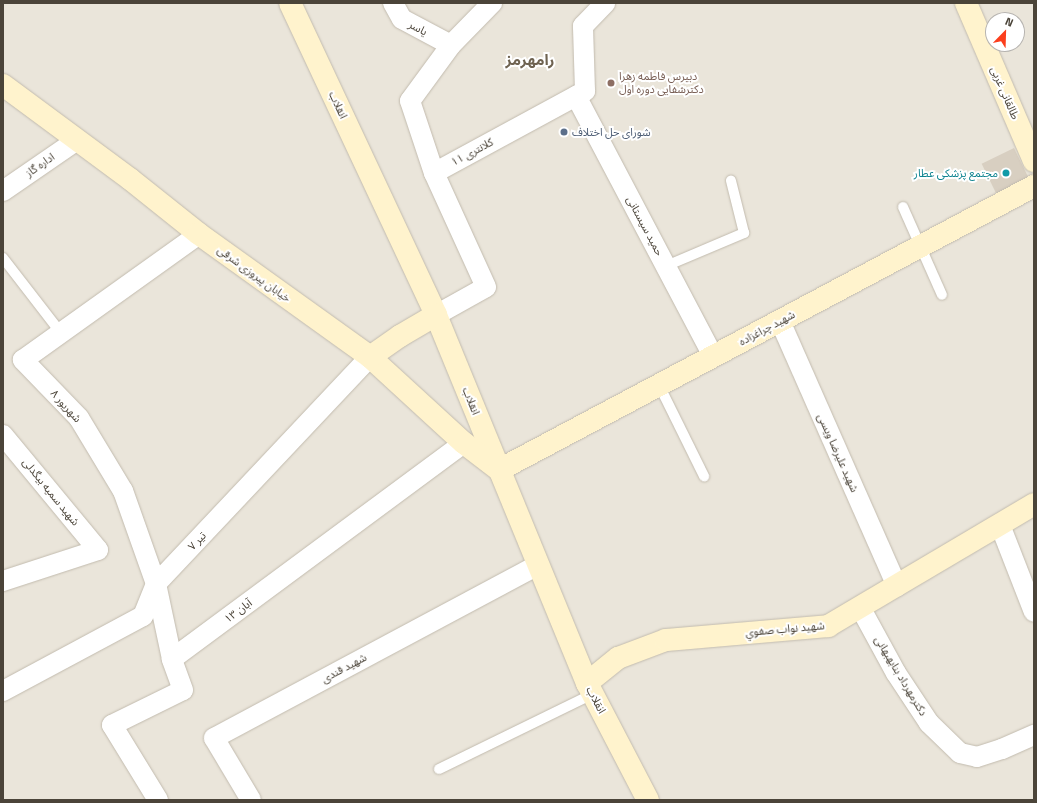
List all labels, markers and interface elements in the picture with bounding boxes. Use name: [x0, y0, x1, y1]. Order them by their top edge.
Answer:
north arrow: [985, 12, 1025, 52]
text: N: [1003, 13, 1016, 31]
street label: یاسر: [406, 18, 430, 38]
district label: رامهرمز: [506, 51, 554, 69]
street label: طالقانی غربی: [988, 65, 1022, 121]
place label: دبیرس فاطمه زهرا دکترشفایی دوره اول: [619, 70, 704, 96]
marker: دبیرس فاطمه زهرا دکترشفایی دوره اول: [606, 78, 616, 88]
street label: انقلاب: [326, 89, 350, 121]
place label: شورای حل اختلاف: [572, 125, 651, 139]
marker: شورای حل اختلاف: [559, 127, 569, 137]
street label: کلانتری ۱۱: [449, 135, 495, 169]
street label: اداره گاز: [23, 150, 57, 180]
place label: مجتمع پزشکی عطار: [914, 166, 998, 180]
marker: مجتمع پزشکی عطار: [1001, 168, 1011, 178]
street label: حمید سیستانی: [624, 194, 666, 258]
street label: خیابان پیروزی شرقی: [215, 243, 293, 305]
street label: شهید چراغزاده: [737, 308, 797, 348]
street label: انقلاب: [460, 385, 482, 417]
street label: ۸ شهریور: [48, 387, 84, 425]
street label: شهید علیرضا ویسی: [815, 412, 861, 494]
street label: شهید سمیه بیگدلی: [20, 456, 82, 528]
street label: ۷ تیر: [185, 529, 209, 553]
street label: ۱۳ آبان: [222, 596, 254, 626]
street label: شهید نواب صفوي: [745, 619, 825, 639]
street label: دکترمهرداد بنابهبهانی: [872, 634, 930, 718]
street label: شهید قندی: [319, 651, 369, 685]
street label: انقلاب: [583, 684, 609, 716]

